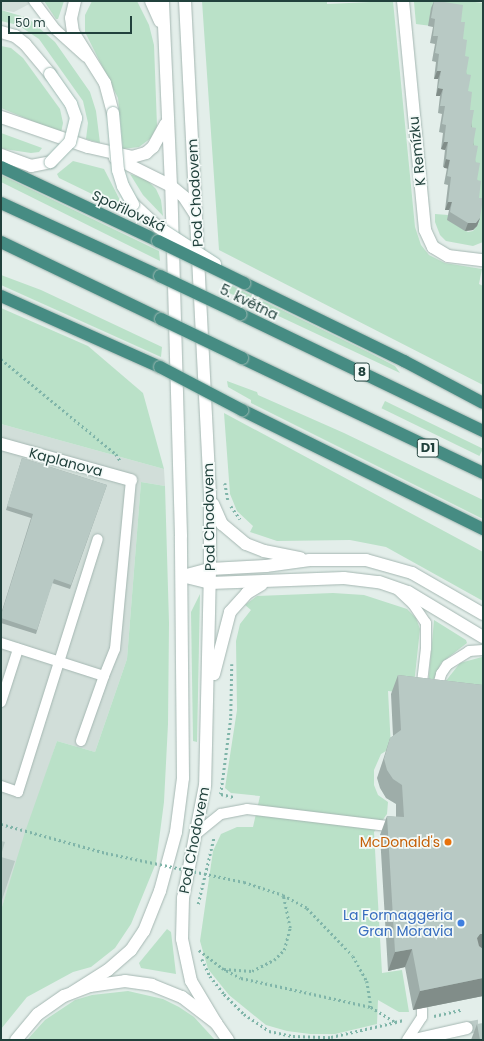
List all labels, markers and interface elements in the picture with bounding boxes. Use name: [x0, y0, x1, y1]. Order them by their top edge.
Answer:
scale bar: [10, 8, 134, 34]
text: 50 m: [15, 14, 46, 31]
street label: K Remízku: [405, 115, 429, 187]
street label: Pod Chodovem: [184, 138, 206, 248]
street label: Spořilovská: [89, 187, 169, 235]
street label: 5. května: [217, 281, 281, 323]
road number: 8: [353, 361, 371, 383]
road number: D1: [416, 437, 440, 459]
street label: Kaplanova: [27, 444, 105, 480]
street label: Pod Chodovem: [200, 463, 218, 571]
street label: Pod Chodovem: [175, 785, 213, 895]
place label: McDonald's: [360, 834, 440, 850]
marker: McDonald's: [443, 837, 453, 847]
place label: La Formaggeria Gran Moravia: [343, 907, 453, 940]
marker: La Formaggeria Gran Moravia: [456, 918, 466, 928]

